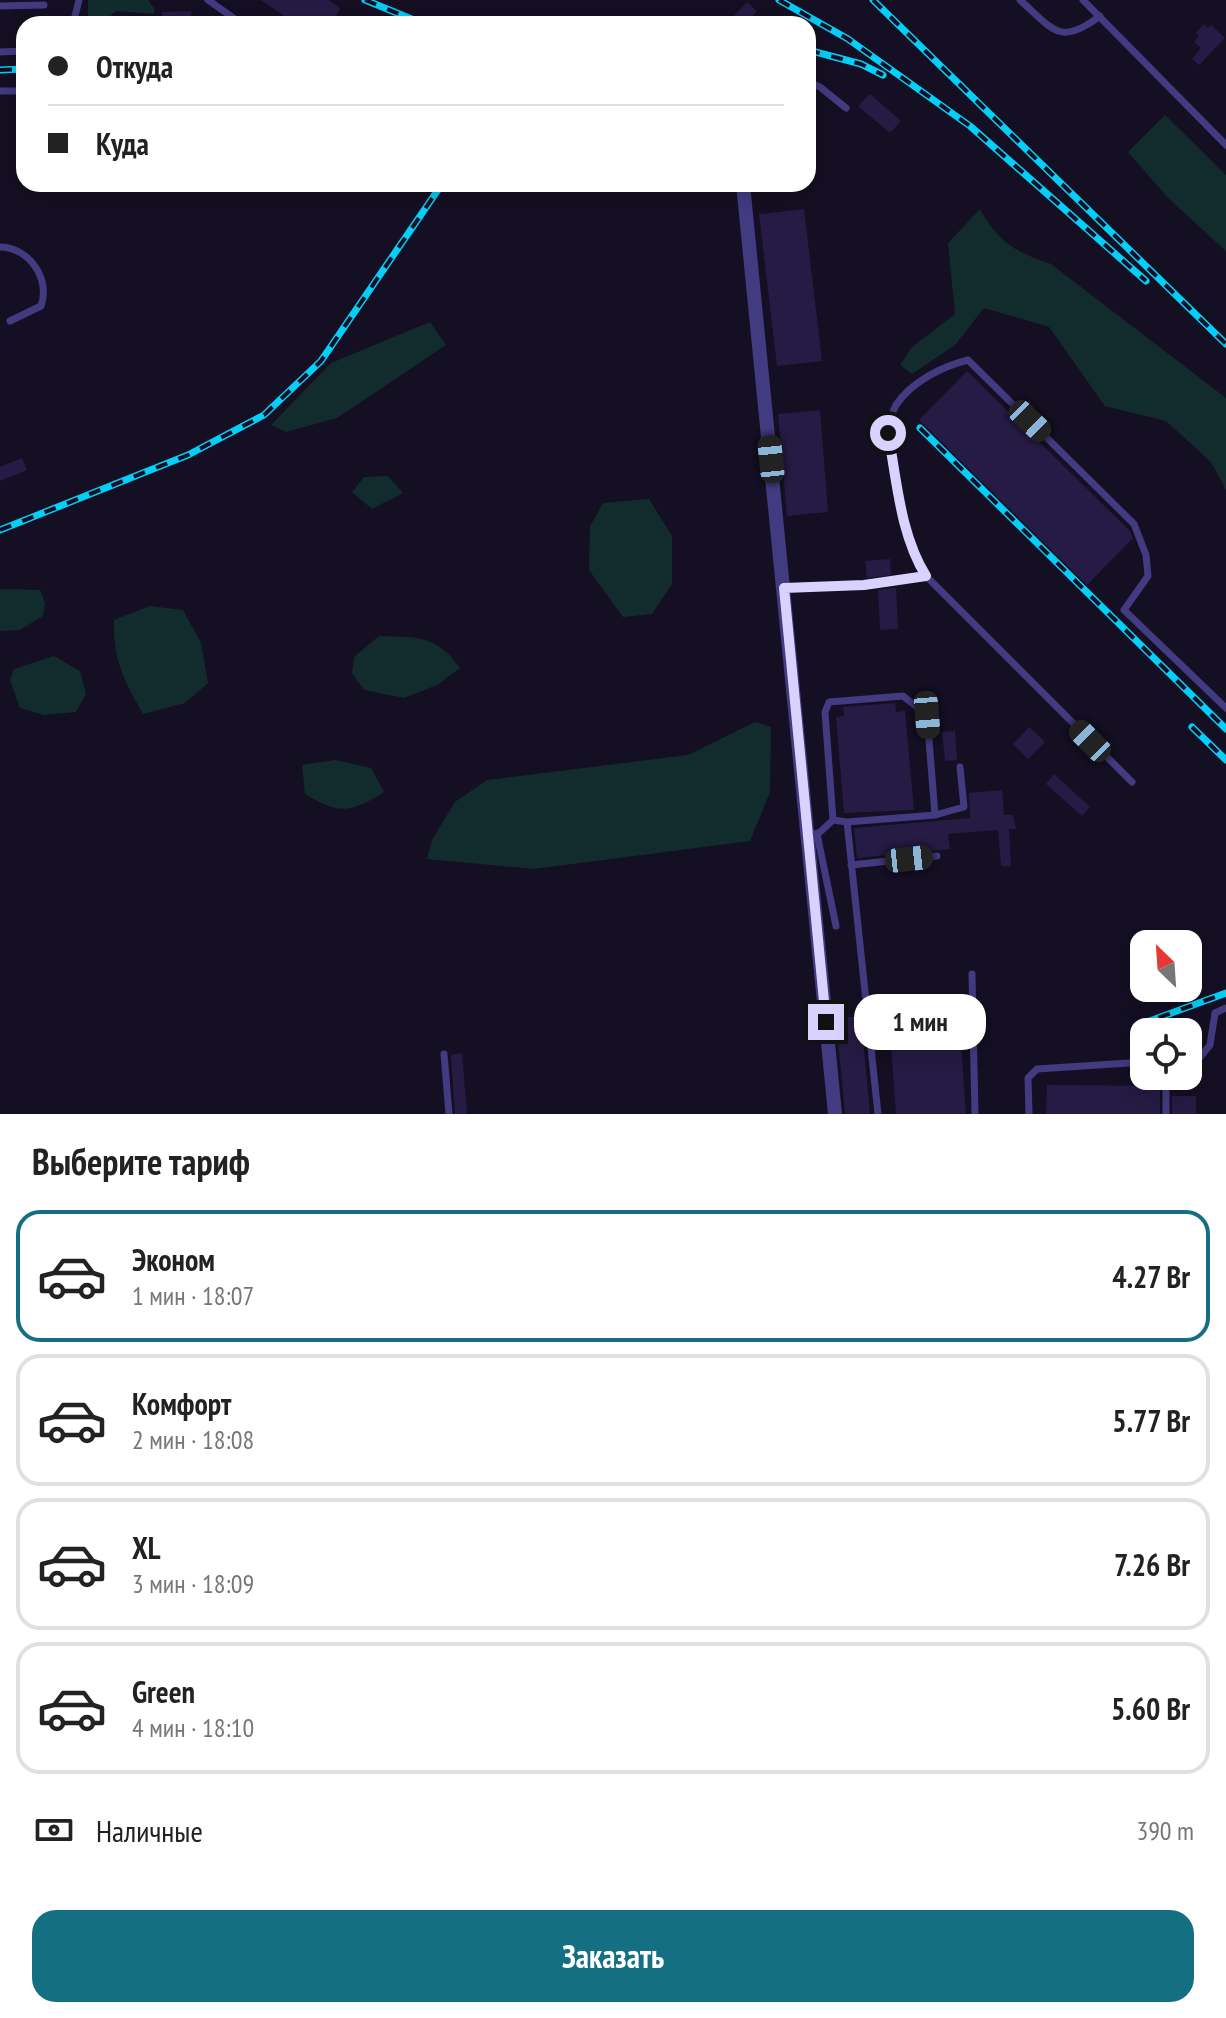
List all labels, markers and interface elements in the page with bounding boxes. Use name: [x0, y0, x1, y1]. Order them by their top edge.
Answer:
text: Откуда: [96, 47, 173, 86]
text: Куда: [96, 124, 149, 163]
car: [1004, 396, 1056, 446]
route start: [870, 415, 906, 451]
car: [757, 434, 785, 484]
car: [913, 690, 941, 740]
car: [1065, 716, 1115, 766]
car: [884, 845, 934, 873]
north arrow: [1130, 930, 1202, 1002]
map controls: [1130, 930, 1202, 1090]
callout: 1 мин: [854, 994, 986, 1050]
route end: [808, 1004, 844, 1040]
text: 1 мин: [892, 1005, 948, 1038]
button: locate: [1130, 1018, 1202, 1090]
text: Выберите тариф: [32, 1138, 250, 1185]
icon: car: [36, 1240, 108, 1312]
text: Эконом: [132, 1240, 215, 1279]
text: 4.27 Br: [1112, 1257, 1190, 1296]
text: 1 мин · 18:07: [132, 1279, 254, 1312]
icon: car: [36, 1384, 108, 1456]
text: Комфорт: [132, 1384, 231, 1423]
text: 5.77 Br: [1112, 1401, 1190, 1440]
text: 2 мин · 18:08: [132, 1423, 254, 1456]
icon: car: [36, 1528, 108, 1600]
text: XL: [132, 1528, 161, 1567]
text: 7.26 Br: [1114, 1545, 1190, 1584]
text: 3 мин · 18:09: [132, 1567, 254, 1600]
icon: car: [36, 1672, 108, 1744]
text: Green: [132, 1672, 195, 1711]
text: 5.60 Br: [1111, 1689, 1190, 1728]
text: 4 мин · 18:10: [132, 1711, 254, 1744]
icon: cash: [32, 1808, 76, 1852]
text: Наличные: [96, 1811, 203, 1850]
text: 390 m: [1136, 1814, 1194, 1847]
button: Заказать: [32, 1910, 1194, 2002]

